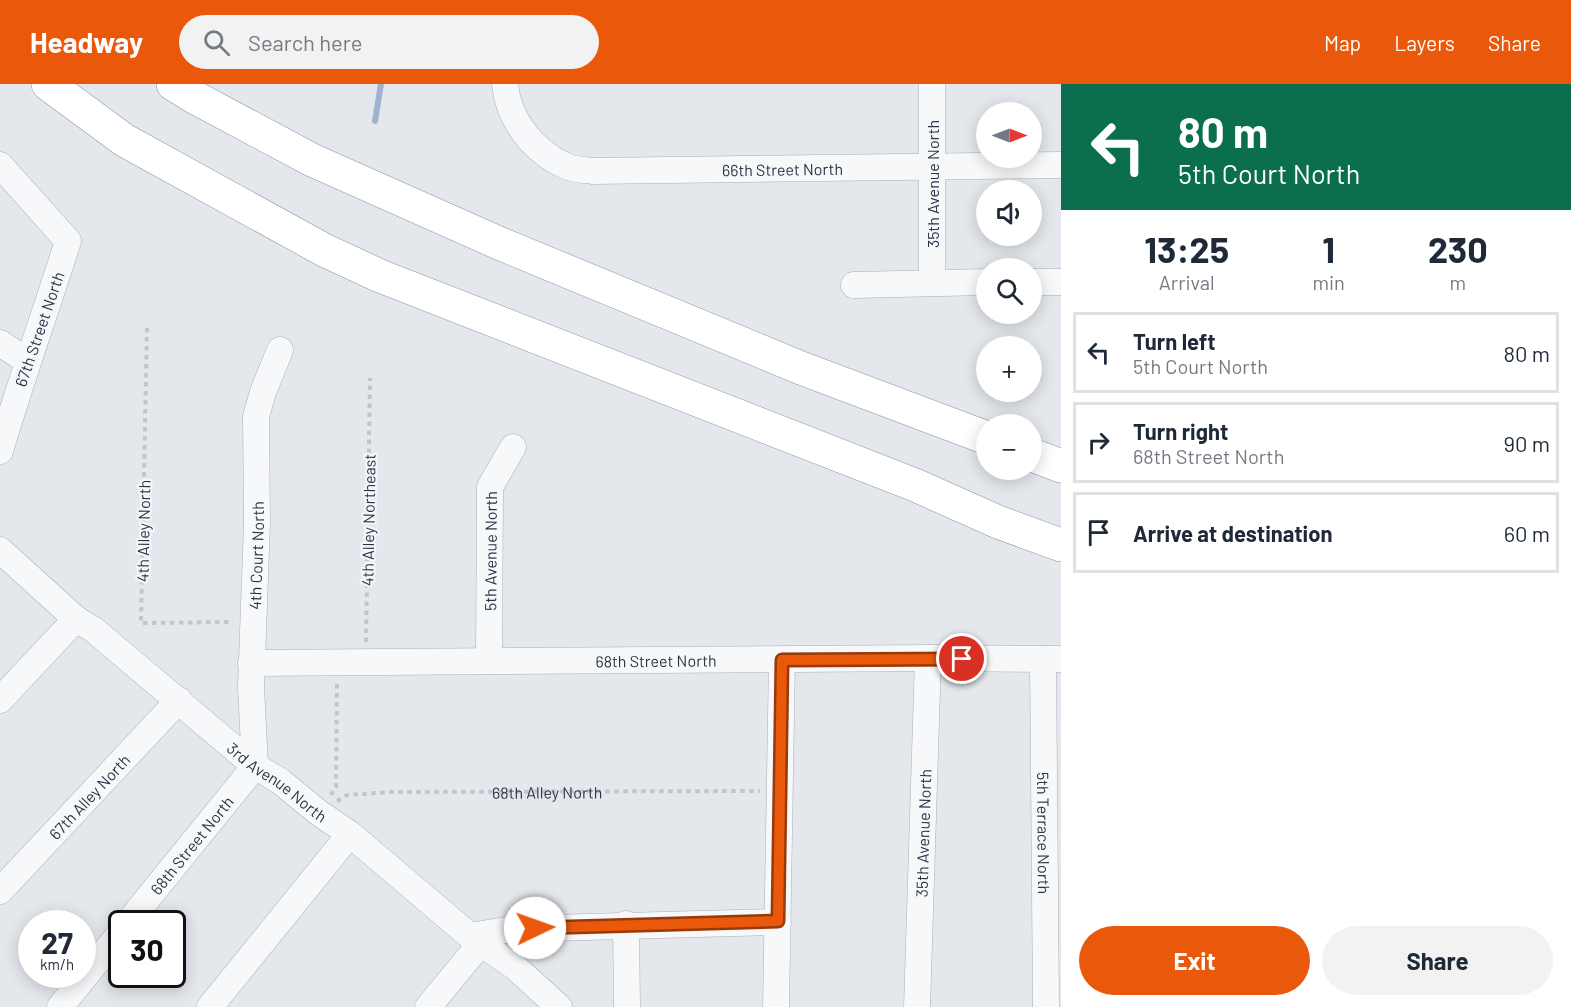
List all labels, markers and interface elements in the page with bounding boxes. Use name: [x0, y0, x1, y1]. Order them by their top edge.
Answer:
search box: [179, 15, 599, 69]
text: Headway: [30, 25, 143, 59]
icon: search: [200, 26, 233, 59]
text: Search here: [248, 29, 362, 55]
text: Map: [1324, 30, 1361, 55]
text: Layers: [1394, 30, 1455, 55]
text: Share: [1488, 30, 1541, 55]
north arrow: [976, 102, 1042, 168]
map controls: [976, 102, 1042, 480]
text: 80 m: [1178, 106, 1268, 156]
icon: left: [1079, 108, 1157, 186]
street label: 35th Avenue North: [923, 120, 942, 248]
text: 5th Court North: [1178, 157, 1360, 189]
street label: 66th Street North: [722, 158, 843, 179]
button: sound: [976, 180, 1042, 246]
text: 13:25: [1144, 227, 1229, 270]
text: 1: [1322, 227, 1335, 270]
text: 230: [1428, 227, 1488, 270]
button: search: [976, 258, 1042, 324]
street label: 67th Street North: [10, 269, 68, 389]
text: Arrival: [1159, 270, 1215, 294]
text: min: [1312, 270, 1345, 294]
text: m: [1450, 270, 1466, 294]
text: Turn left: [1133, 328, 1216, 354]
button: +: [976, 336, 1042, 402]
icon: left: [1082, 336, 1115, 369]
text: 80 m: [1504, 340, 1550, 366]
text: 5th Court North: [1133, 354, 1268, 378]
button: −: [976, 414, 1042, 480]
text: Turn right: [1133, 418, 1228, 444]
icon: right: [1082, 426, 1115, 459]
text: 90 m: [1504, 430, 1550, 456]
text: 68th Street North: [1133, 444, 1284, 468]
street label: 4th Alley Northeast: [357, 454, 379, 586]
street label: 4th Alley North: [133, 480, 153, 582]
street label: 5th Avenue North: [480, 491, 499, 611]
street label: 4th Court North: [244, 501, 267, 610]
icon: arrive: [1082, 516, 1115, 549]
text: Arrive at destination: [1133, 520, 1332, 546]
text: 60 m: [1504, 520, 1550, 546]
pin: [936, 633, 987, 684]
icon: arrive: [945, 642, 978, 675]
street label: 68th Street North: [595, 650, 717, 670]
street label: 3rd Avenue North: [224, 738, 331, 825]
street label: 67th Alley North: [44, 750, 133, 843]
street label: 35th Avenue North: [911, 769, 934, 897]
street label: 5th Terrace North: [1034, 772, 1055, 894]
street label: 68th Alley North: [492, 782, 602, 801]
street label: 68th Street North: [146, 792, 237, 898]
position arrow: [503, 896, 567, 960]
speed limit sign: 30: [108, 910, 186, 988]
text: 27: [41, 924, 73, 960]
button: Exit: [1079, 926, 1310, 995]
button: Share: [1322, 926, 1553, 995]
text: km/h: [40, 955, 74, 973]

